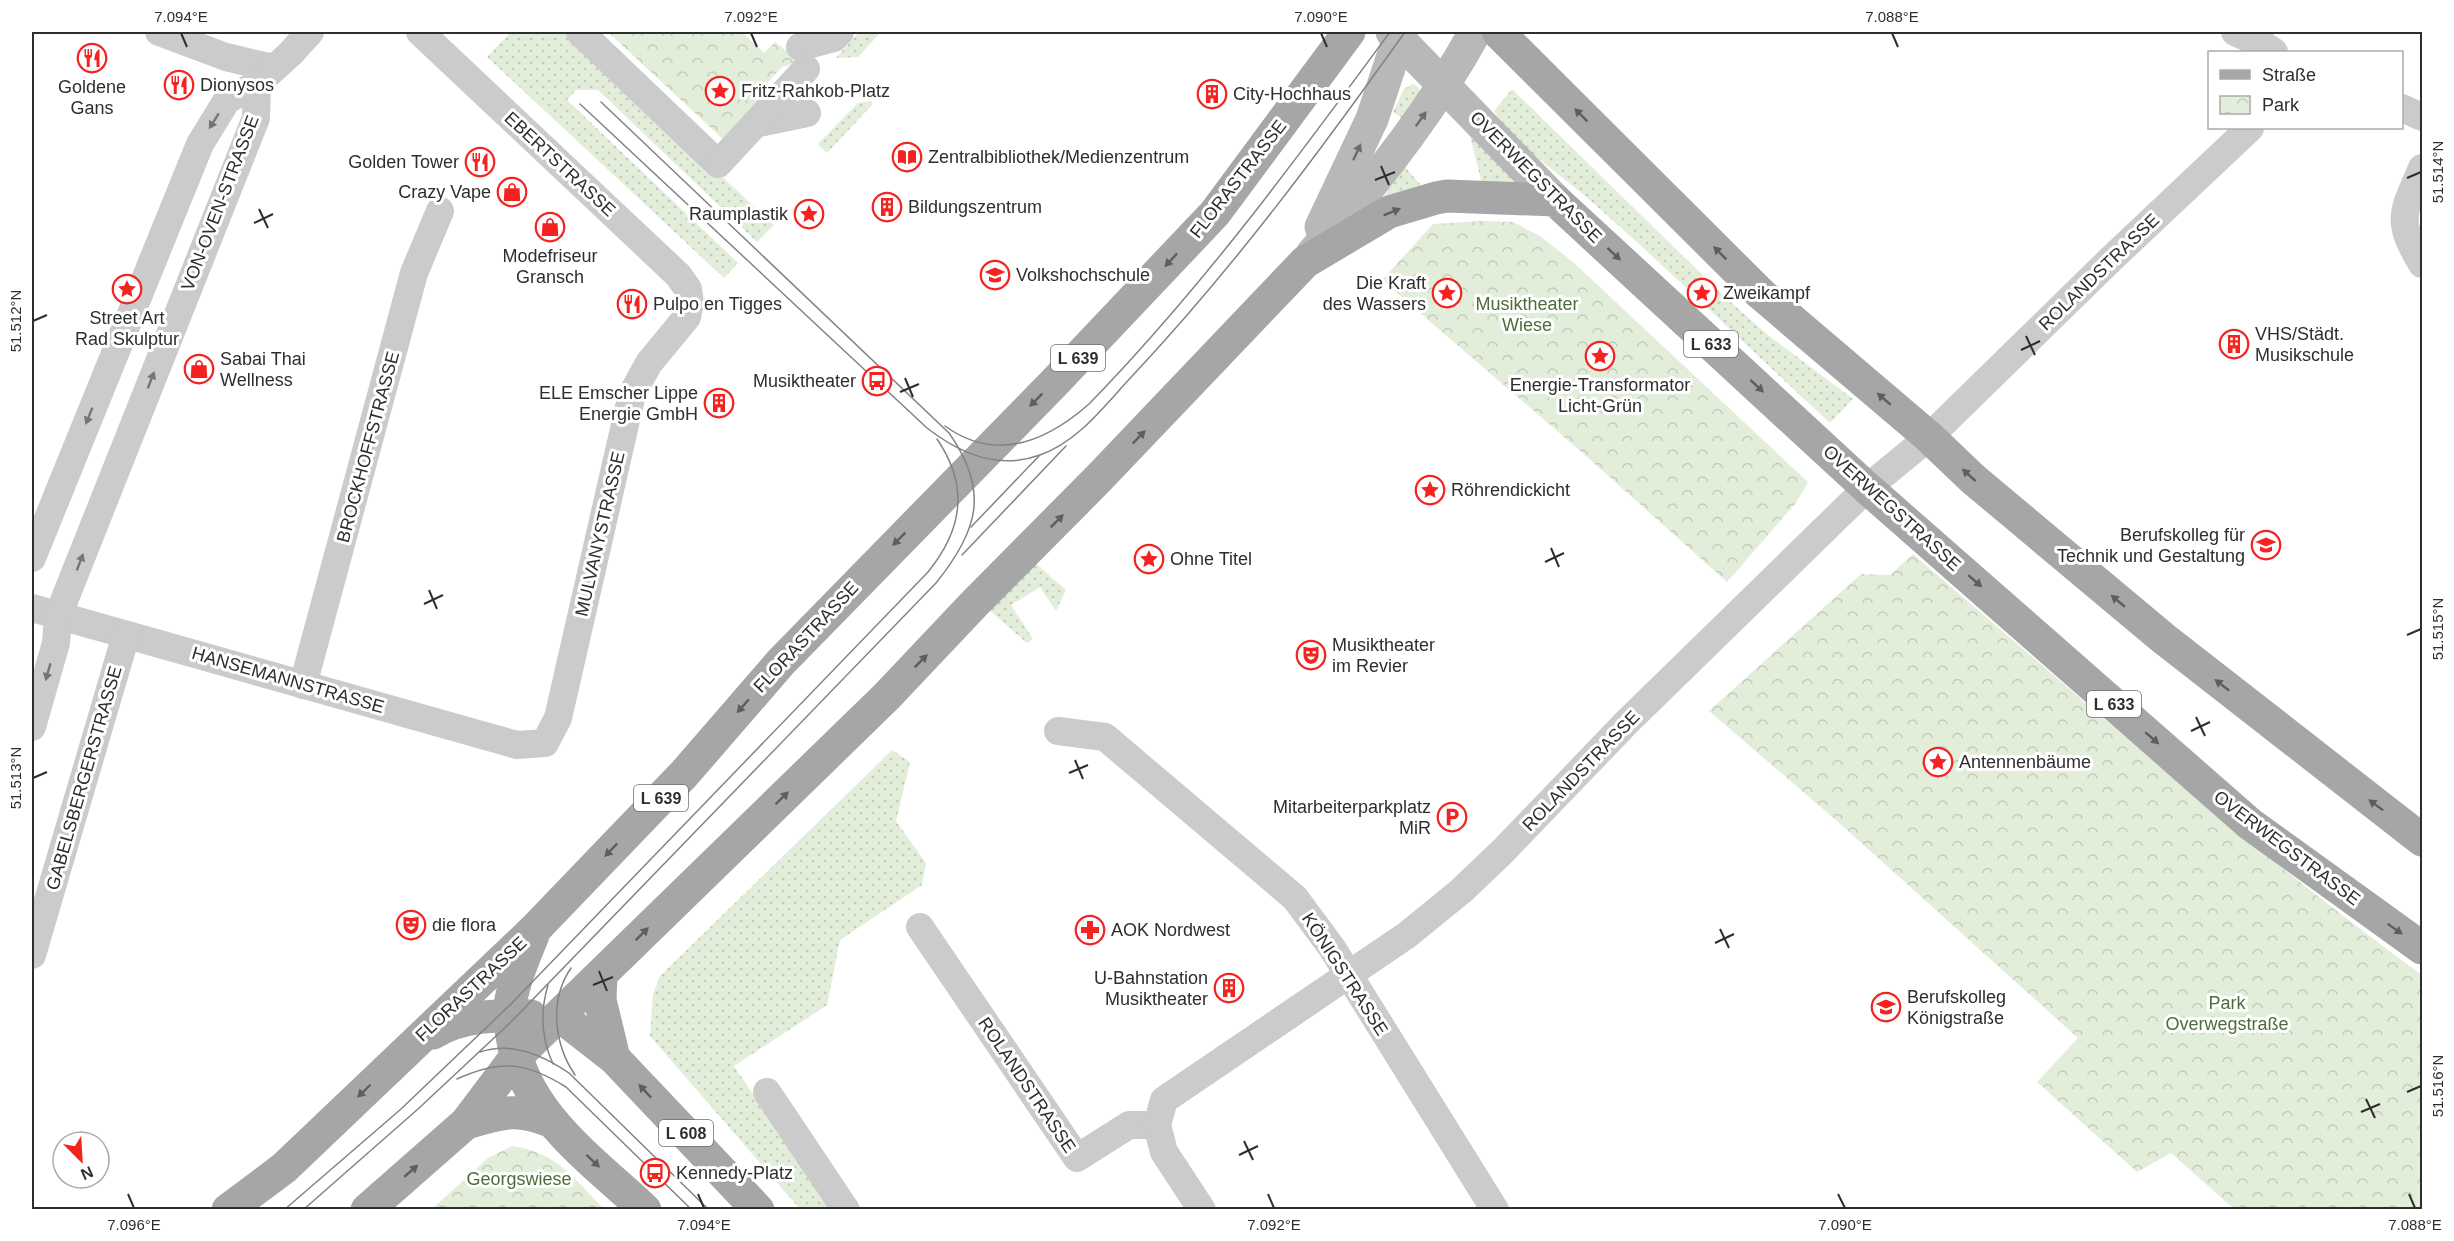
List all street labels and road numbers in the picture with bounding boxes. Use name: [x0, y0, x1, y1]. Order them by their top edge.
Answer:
street label: OVERWEGSTRASSE: [1466, 107, 1606, 247]
street label: EBERTSTRASSE: [501, 108, 619, 220]
street label: VON-OVEN-STRASSE: [177, 113, 263, 293]
street label: FLORASTRASSE: [1186, 116, 1290, 242]
street label: ROLANDSTRASSE: [2035, 210, 2163, 334]
road number: L 633: [1684, 331, 1738, 357]
road number: L 639: [1051, 345, 1105, 371]
street label: BROCKHOFFSTRASSE: [333, 349, 403, 545]
street label: OVERWEGSTRASSE: [1819, 441, 1965, 575]
street label: MULVANYSTRASSE: [571, 450, 629, 618]
street label: FLORASTRASSE: [750, 578, 862, 696]
street label: HANSEMANNSTRASSE: [190, 643, 386, 717]
street label: GABELSBERGERSTRASSE: [42, 664, 126, 892]
road number: L 633: [2087, 691, 2141, 717]
street label: ROLANDSTRASSE: [1519, 707, 1643, 835]
road number: L 639: [634, 785, 688, 811]
street label: OVERWEGSTRASSE: [2210, 787, 2364, 909]
street label: KÖNIGSTRASSE: [1298, 909, 1392, 1039]
street label: FLORASTRASSE: [412, 933, 530, 1045]
street label: ROLANDSTRASSE: [974, 1013, 1080, 1157]
road number: L 608: [659, 1120, 713, 1146]

